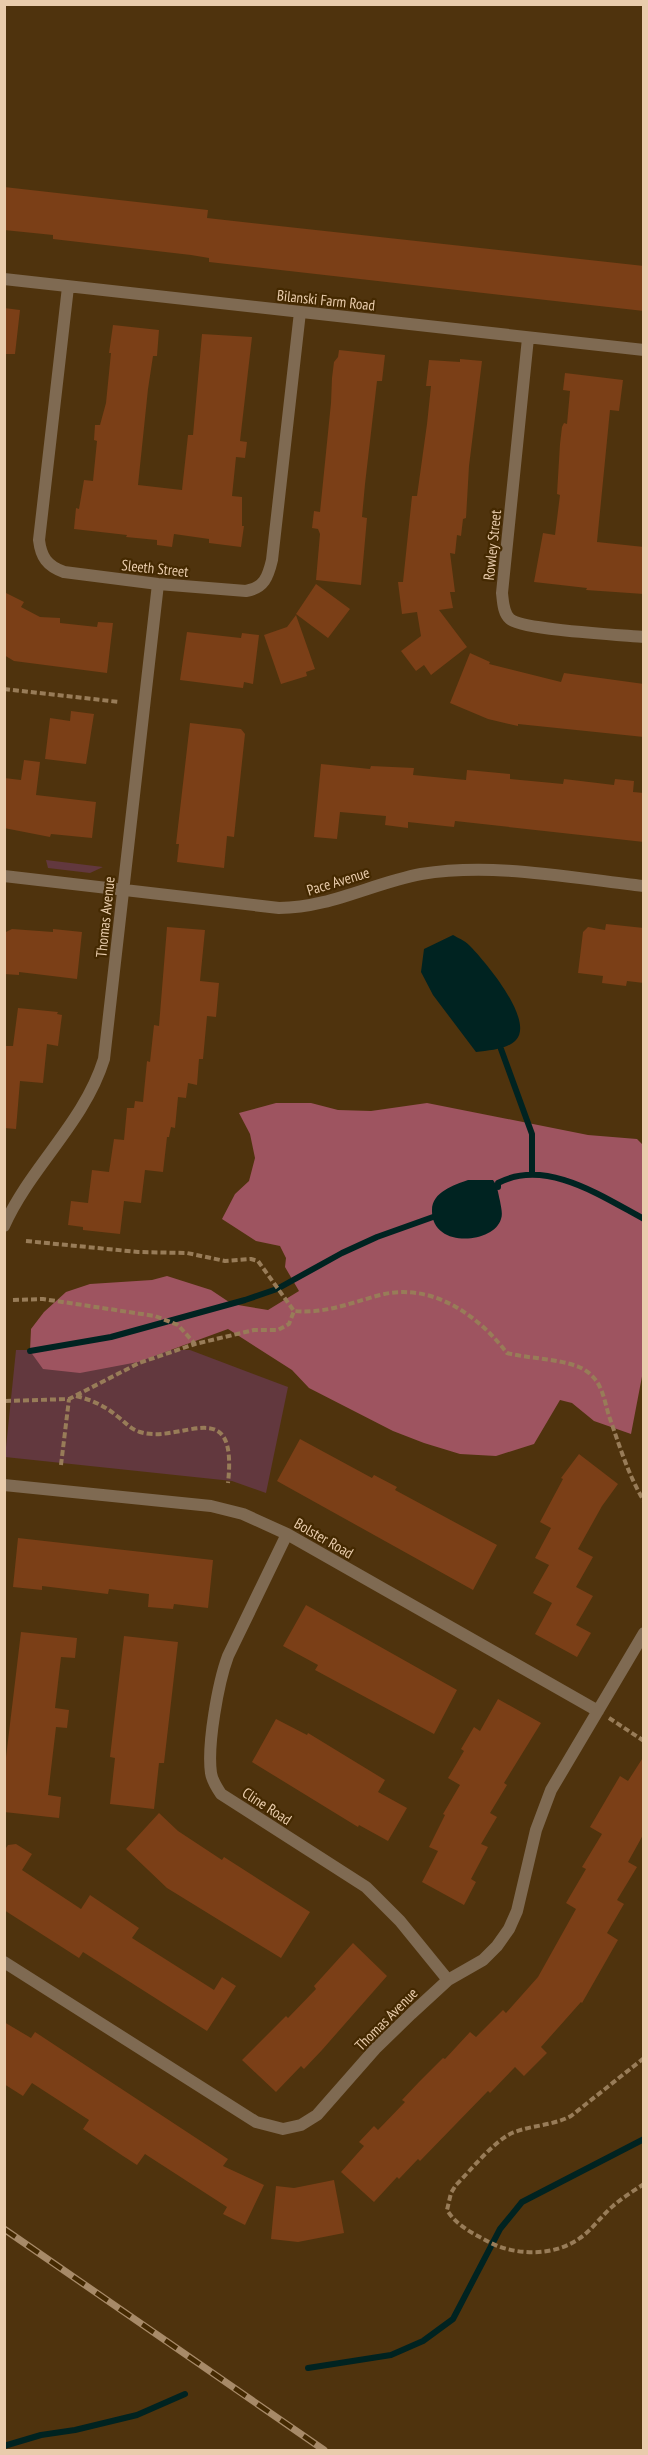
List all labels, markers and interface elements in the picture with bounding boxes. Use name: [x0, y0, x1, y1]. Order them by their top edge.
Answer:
street label: Bilanski Farm Road: [276, 285, 376, 315]
street label: Rowley Street: [479, 509, 505, 581]
street label: Sleeth Street: [121, 555, 189, 581]
street label: Pace Avenue: [304, 863, 372, 899]
street label: Thomas Avenue: [91, 876, 119, 958]
street label: Bolster Road: [291, 1513, 357, 1563]
street label: Cline Road: [239, 1783, 295, 1829]
street label: Thomas Avenue: [351, 1984, 421, 2054]

